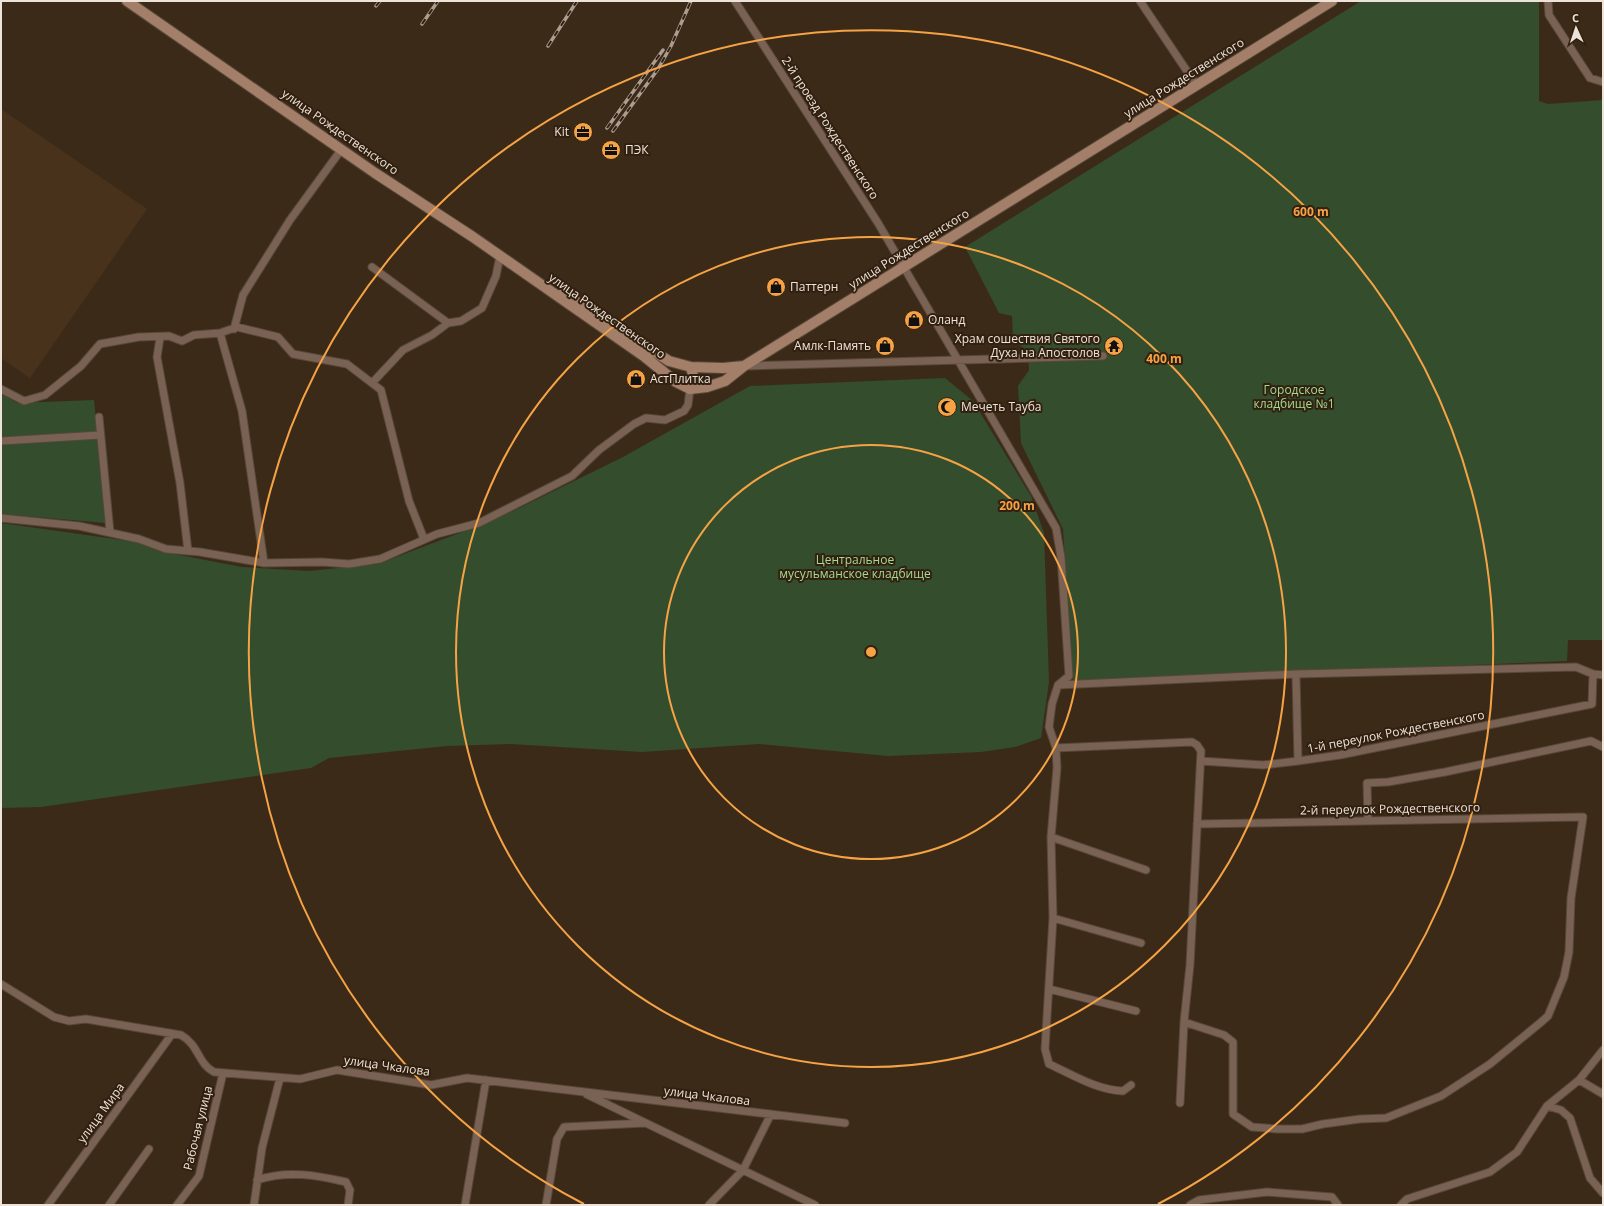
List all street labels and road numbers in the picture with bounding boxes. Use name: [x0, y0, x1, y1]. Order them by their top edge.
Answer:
street label: улица Рождественского: [1120, 34, 1247, 122]
street label: 2-й проезд Рождественского: [778, 53, 883, 202]
street label: улица Рождественского: [279, 85, 402, 178]
street label: улица Рождественского: [845, 205, 972, 293]
street label: улица Рождественского: [546, 269, 669, 362]
street label: 1-й переулок Рождественского: [1306, 706, 1486, 757]
street label: 2-й переулок Рождественского: [1300, 798, 1480, 819]
street label: улица Чкалова: [343, 1051, 431, 1080]
street label: улица Мира: [73, 1079, 128, 1146]
street label: улица Чкалова: [663, 1082, 751, 1109]
street label: Рабочая улица: [179, 1084, 216, 1172]

